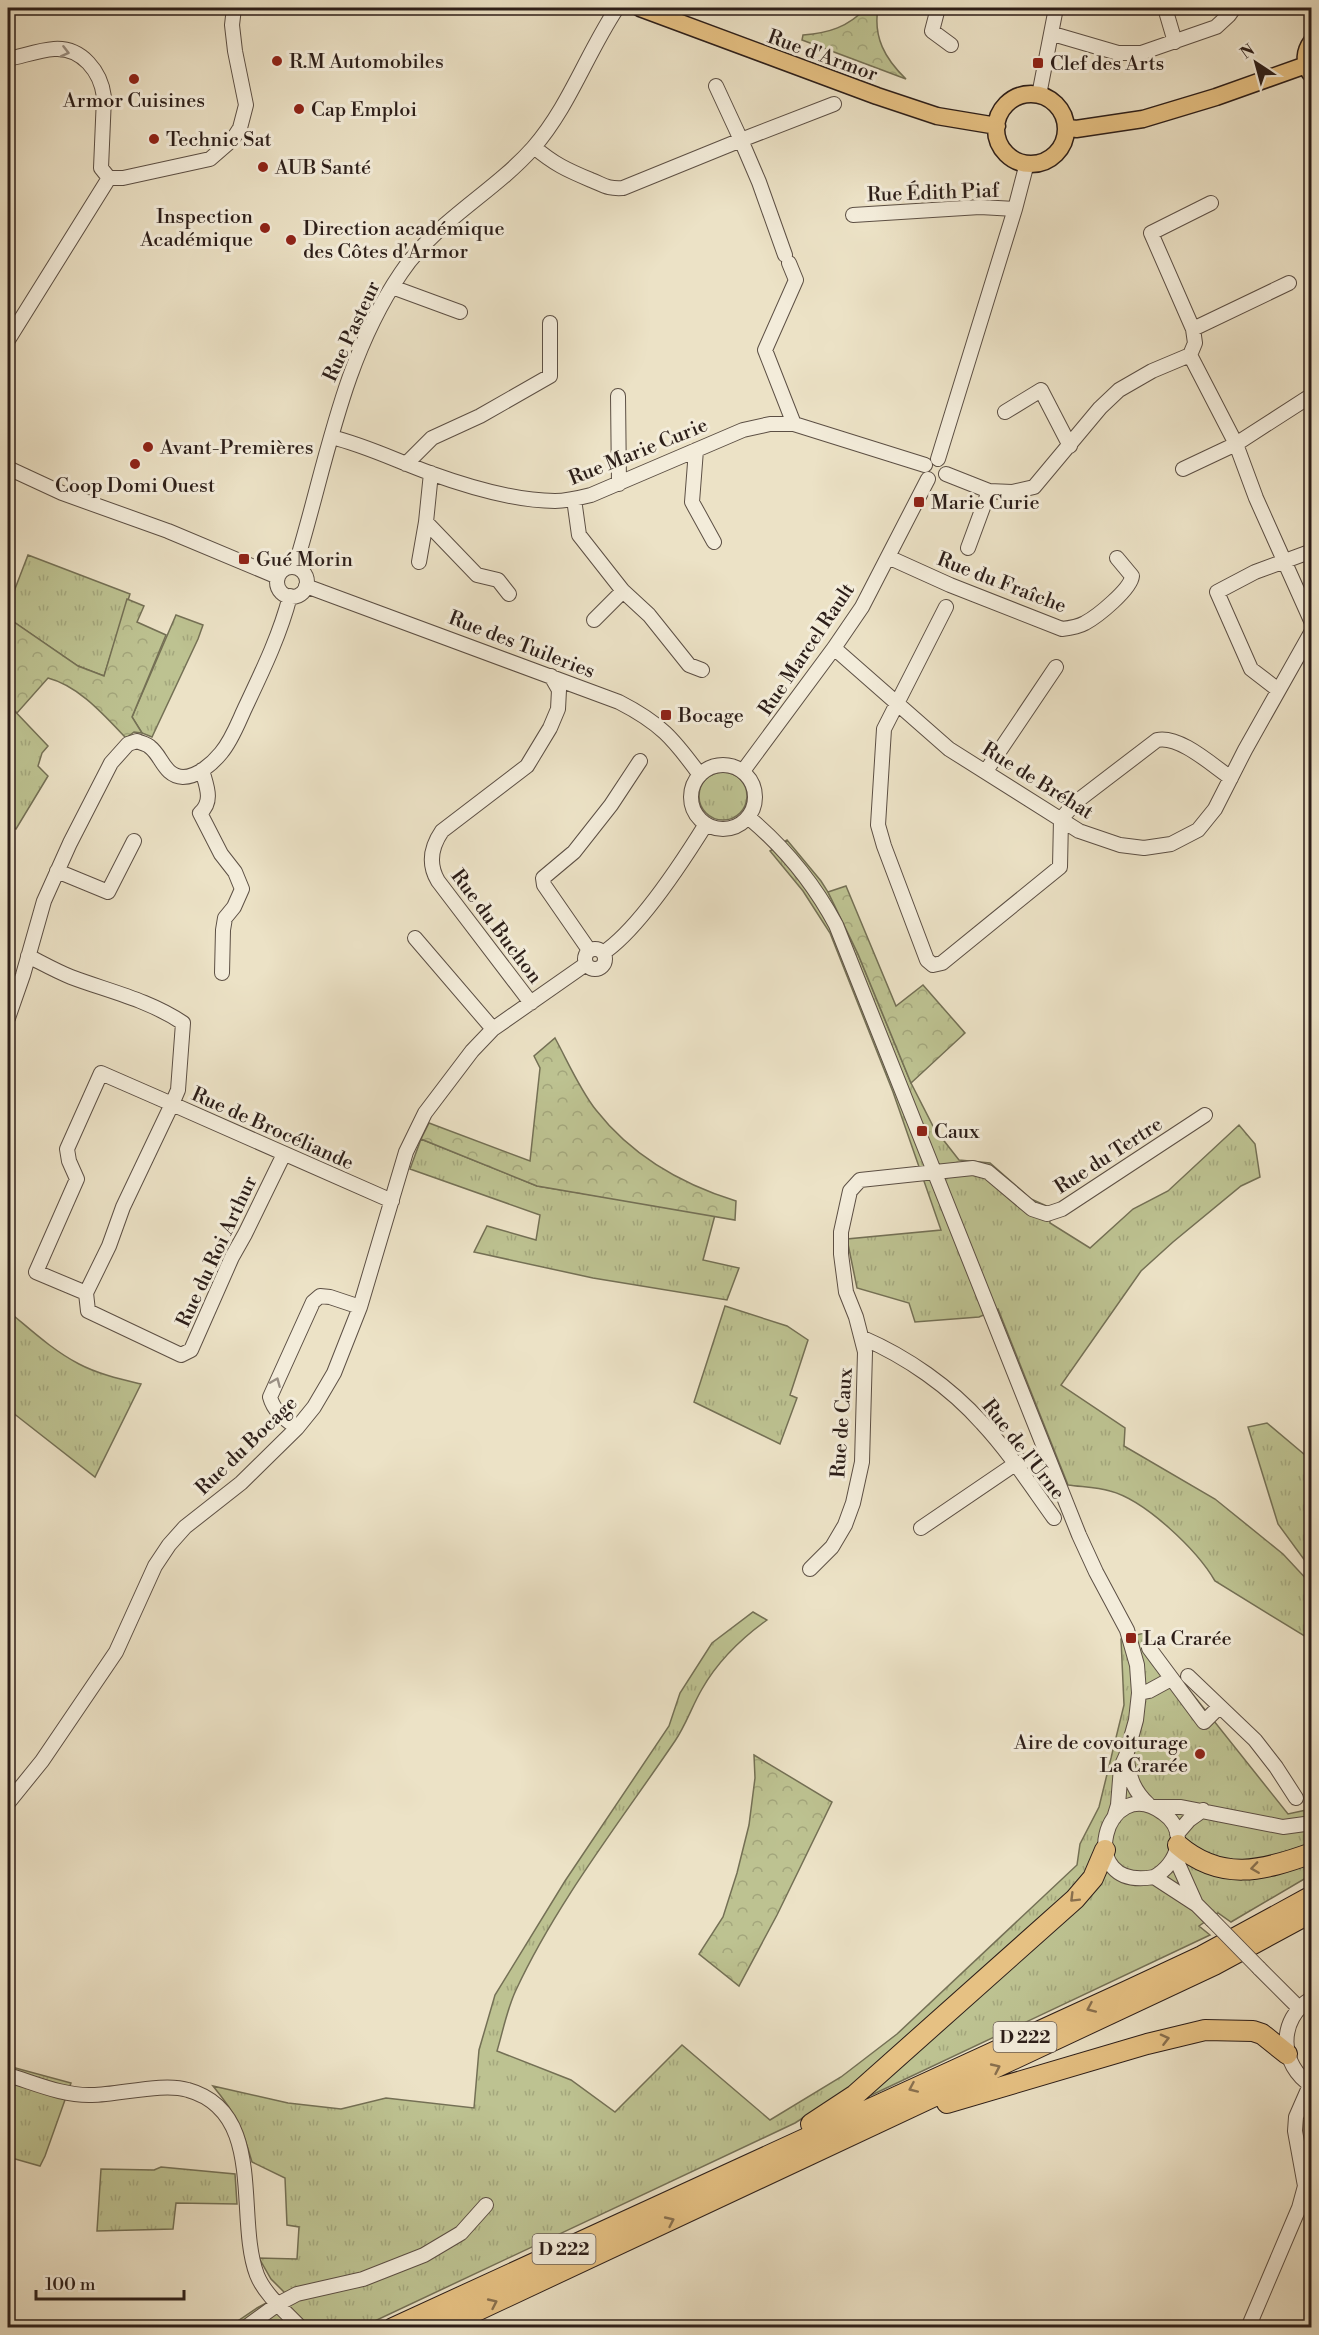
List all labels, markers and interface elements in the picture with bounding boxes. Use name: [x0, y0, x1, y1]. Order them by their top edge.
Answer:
street label: Rue d'Armor: [764, 25, 881, 88]
north arrow: [1226, 33, 1286, 93]
text: N: [1237, 40, 1259, 63]
one-way arrow: [60, 44, 70, 57]
place label: R.M Automobiles: [289, 50, 444, 75]
place label: Clef des Arts: [1050, 52, 1164, 77]
marker: R.M Automobiles: [270, 54, 284, 68]
marker: Clef des Arts: [1031, 56, 1045, 70]
marker: Armor Cuisines: [127, 72, 141, 86]
place label: Armor Cuisines: [62, 89, 205, 114]
place label: Cap Emploi: [311, 98, 418, 123]
marker: Cap Emploi: [292, 102, 306, 116]
place label: Technic Sat: [166, 128, 272, 153]
marker: Technic Sat: [147, 132, 161, 146]
place label: AUB Santé: [274, 156, 371, 181]
marker: AUB Santé: [256, 160, 270, 174]
street label: Rue Édith Piaf: [867, 178, 1000, 208]
place label: Inspection Académique: [139, 205, 253, 253]
place label: Direction académique des Côtes d'Armor: [303, 217, 505, 265]
marker: Inspection Académique: [258, 221, 272, 235]
marker: Direction académique des Côtes d'Armor: [284, 233, 298, 247]
street label: Rue Pasteur: [318, 277, 387, 386]
street label: Rue Marie Curie: [565, 413, 712, 492]
place label: Avant-Premières: [159, 436, 313, 461]
marker: Avant-Premières: [141, 440, 155, 454]
marker: Coop Domi Ouest: [128, 457, 142, 471]
place label: Coop Domi Ouest: [55, 474, 215, 499]
place label: Marie Curie: [931, 491, 1040, 516]
marker: Marie Curie: [912, 495, 926, 509]
street label: Rue du Fraîche: [933, 547, 1070, 620]
place label: Gué Morin: [256, 548, 353, 573]
marker: Gué Morin: [237, 552, 251, 566]
street label: Rue Marcel Rault: [754, 579, 861, 721]
street label: Rue des Tuileries: [445, 606, 598, 685]
place label: Bocage: [677, 704, 744, 729]
marker: Bocage: [659, 708, 673, 722]
street label: Rue de Bréhat: [977, 737, 1098, 825]
street label: Rue du Buchon: [445, 865, 547, 989]
street label: Rue de Brocéliande: [187, 1082, 357, 1176]
street label: Rue du Tertre: [1050, 1112, 1167, 1200]
place label: Caux: [934, 1120, 980, 1145]
marker: Caux: [915, 1124, 929, 1138]
street label: Rue du Roi Arthur: [171, 1172, 264, 1331]
street label: Rue de Caux: [826, 1366, 859, 1479]
one-way arrow: [269, 1378, 281, 1389]
street label: Rue du Bocage: [191, 1391, 303, 1501]
street label: Rue de l'Urne: [976, 1395, 1070, 1505]
place label: La Crarée: [1143, 1627, 1232, 1652]
marker: La Crarée: [1124, 1631, 1138, 1645]
place label: Aire de covoiturage La Crarée: [1013, 1731, 1188, 1779]
marker: Aire de covoiturage La Crarée: [1193, 1747, 1207, 1761]
one-way arrow: [1251, 1862, 1260, 1874]
one-way arrow: [1071, 1891, 1082, 1902]
one-way arrow: [1086, 2000, 1097, 2012]
road number: D 222: [994, 2022, 1056, 2052]
one-way arrow: [1159, 2034, 1170, 2046]
one-way arrow: [990, 2063, 1001, 2075]
one-way arrow: [909, 2081, 920, 2093]
one-way arrow: [663, 2216, 674, 2228]
road number: D 222: [532, 2234, 596, 2264]
scale bar: [36, 2263, 184, 2301]
text: 100 m: [45, 2273, 96, 2296]
one-way arrow: [486, 2298, 497, 2310]

